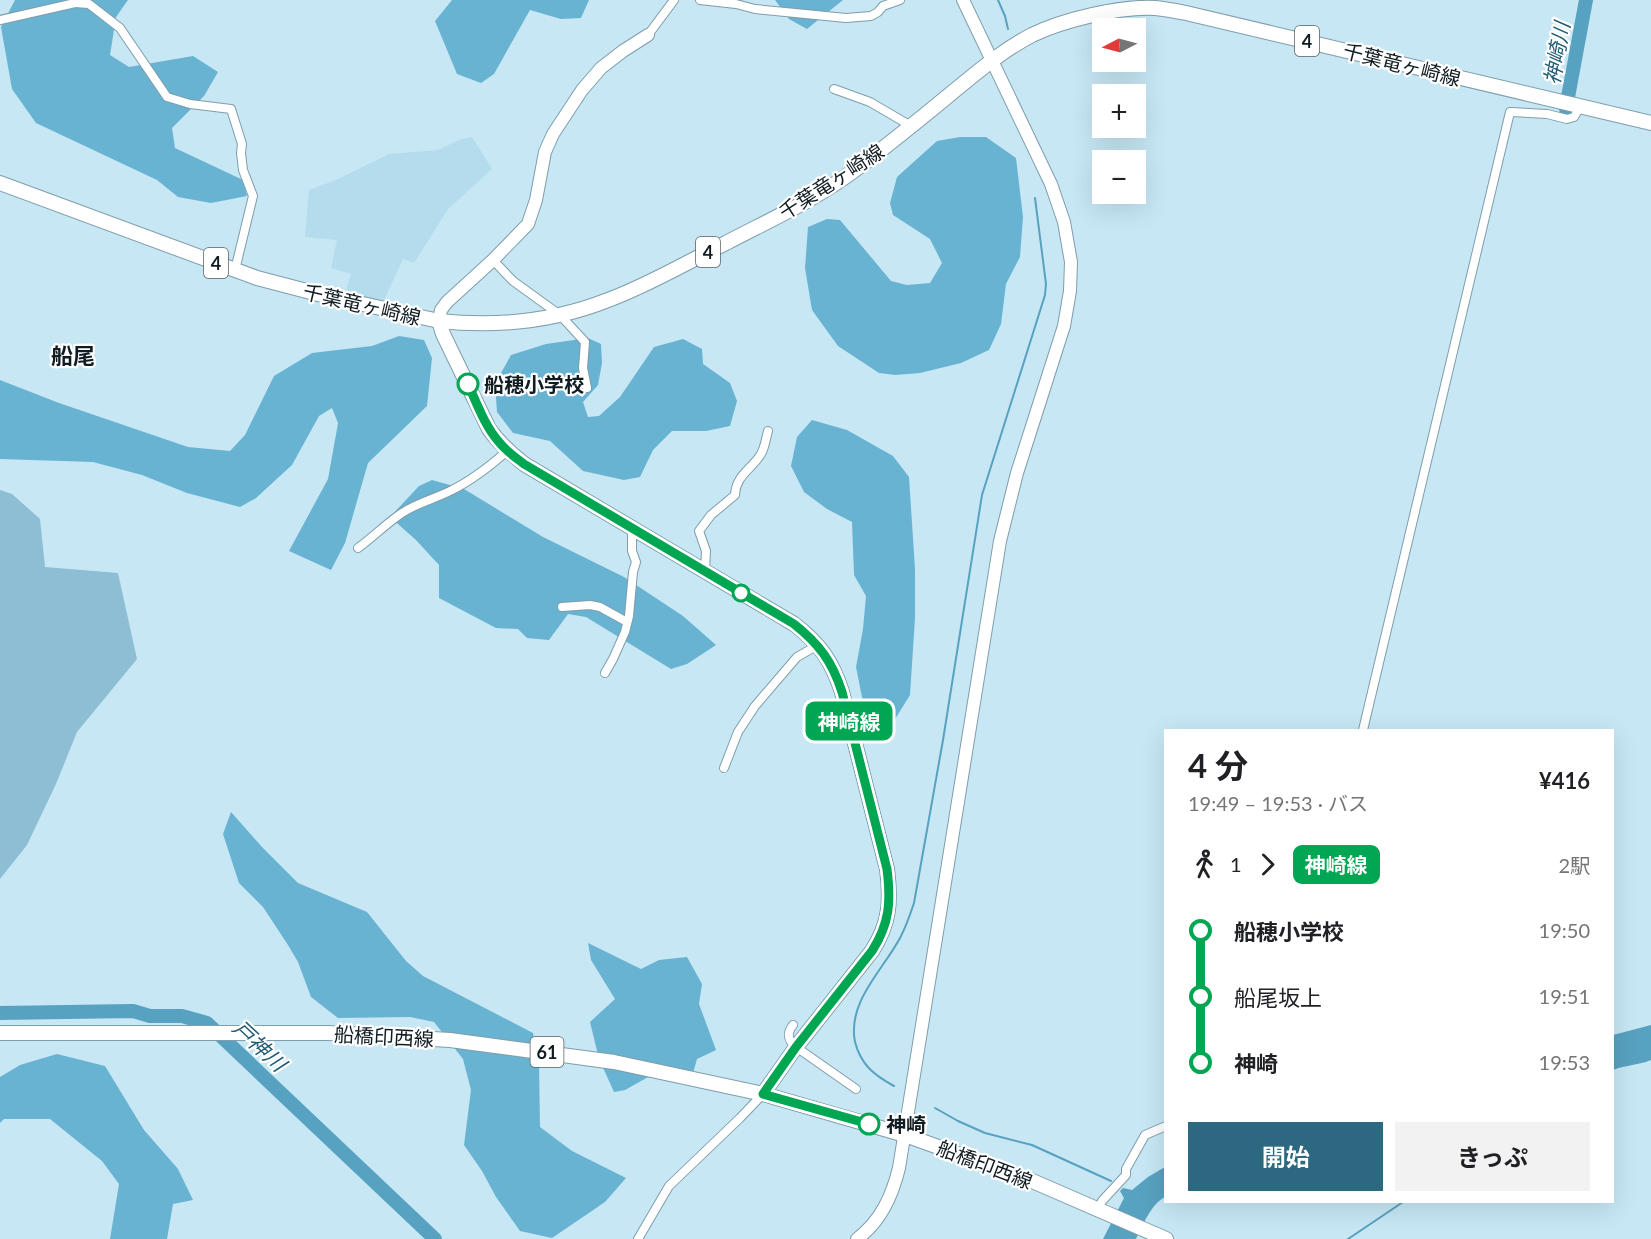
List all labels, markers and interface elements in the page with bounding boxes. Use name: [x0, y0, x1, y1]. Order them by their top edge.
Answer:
north arrow: [1092, 18, 1146, 72]
map controls: [1092, 18, 1146, 204]
water label: 神崎川: [1538, 18, 1574, 86]
road number: 4: [1295, 26, 1319, 56]
street label: 千葉竜ヶ崎線: [1341, 38, 1463, 90]
button: +: [1092, 84, 1146, 138]
street label: 千葉竜ヶ崎線: [774, 138, 888, 224]
button: −: [1092, 150, 1146, 204]
road number: 4: [696, 237, 720, 267]
road number: 4: [204, 248, 228, 278]
street label: 千葉竜ヶ崎線: [301, 279, 423, 329]
district label: 船尾: [51, 342, 95, 369]
place label: 船穂小学校: [484, 372, 584, 396]
marker: 船穂小学校: [457, 373, 479, 395]
unlabelled marker: [732, 584, 750, 602]
line badge: 神崎線: [814, 702, 884, 740]
text: 神崎線: [818, 709, 881, 734]
text: 4 分: [1188, 745, 1248, 785]
text: ¥416: [1539, 767, 1590, 794]
text: 19:49 – 19:53 · バス: [1188, 791, 1368, 815]
icon: walk: [1188, 848, 1221, 881]
icon: forward: [1251, 848, 1284, 881]
text: 1: [1230, 852, 1242, 876]
text: 神崎線: [1305, 852, 1368, 877]
text: 2駅: [1558, 853, 1590, 877]
text: 船穂小学校: [1234, 918, 1344, 945]
text: 19:50: [1539, 918, 1590, 942]
text: 船尾坂上: [1234, 984, 1322, 1011]
text: 19:51: [1539, 984, 1590, 1008]
water label: 戸神川: [228, 1014, 293, 1077]
street label: 船橋印西線: [333, 1021, 435, 1051]
road number: 61: [530, 1037, 564, 1067]
text: 神崎: [1234, 1050, 1278, 1077]
text: 19:53: [1539, 1050, 1590, 1074]
place label: 神崎: [886, 1112, 926, 1136]
marker: 神崎: [858, 1113, 880, 1135]
button: 開始: [1188, 1122, 1383, 1191]
button: きっぷ: [1395, 1122, 1590, 1191]
street label: 船橋印西線: [934, 1135, 1036, 1193]

